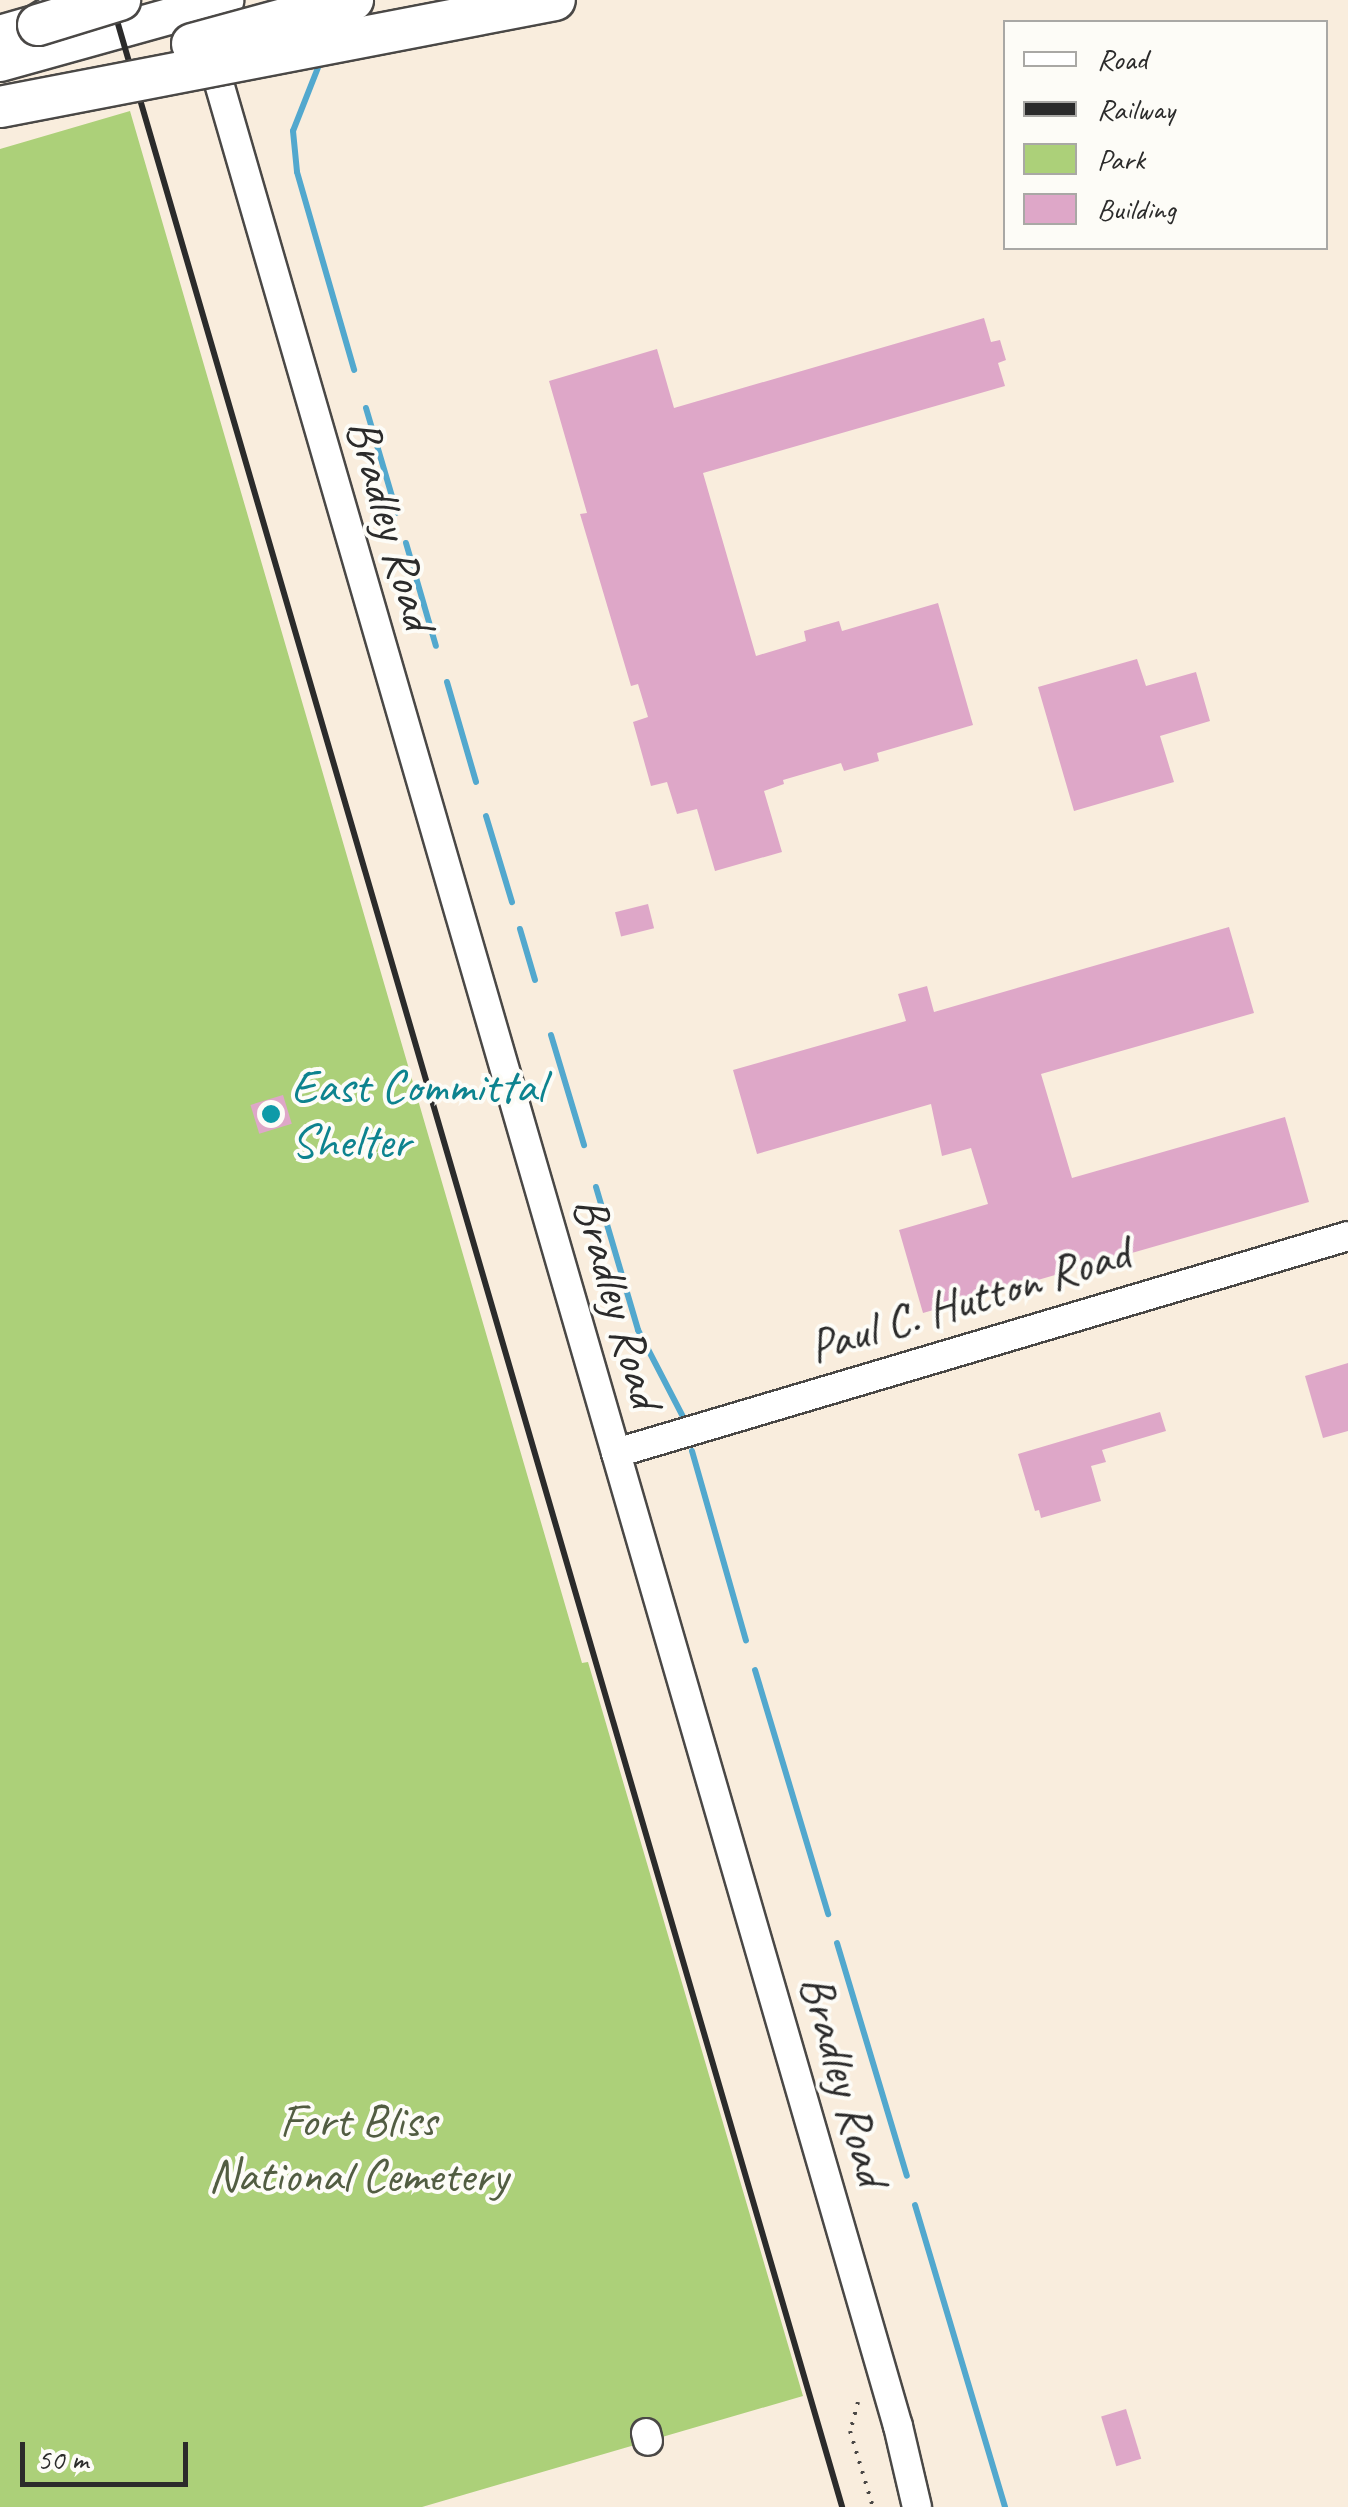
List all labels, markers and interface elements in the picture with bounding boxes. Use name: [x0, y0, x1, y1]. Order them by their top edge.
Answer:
legend: [1003, 20, 1328, 250]
text: Road: [1097, 40, 1147, 78]
text: Railway: [1097, 90, 1175, 128]
text: Park: [1097, 140, 1145, 178]
text: Building: [1097, 190, 1176, 228]
street label: Bradley Road: [334, 413, 448, 635]
place label: East Committal Shelter: [291, 1057, 546, 1170]
marker: East Committal Shelter: [260, 1103, 282, 1125]
street label: Bradley Road: [561, 1191, 675, 1413]
street label: Paul C. Hutton Road: [803, 1224, 1135, 1376]
street label: Bradley Road: [787, 1969, 901, 2191]
park label: Fort Bliss National Cemetery: [208, 2091, 508, 2204]
scale bar: [25, 2422, 192, 2484]
text: 50 m: [37, 2440, 88, 2478]

